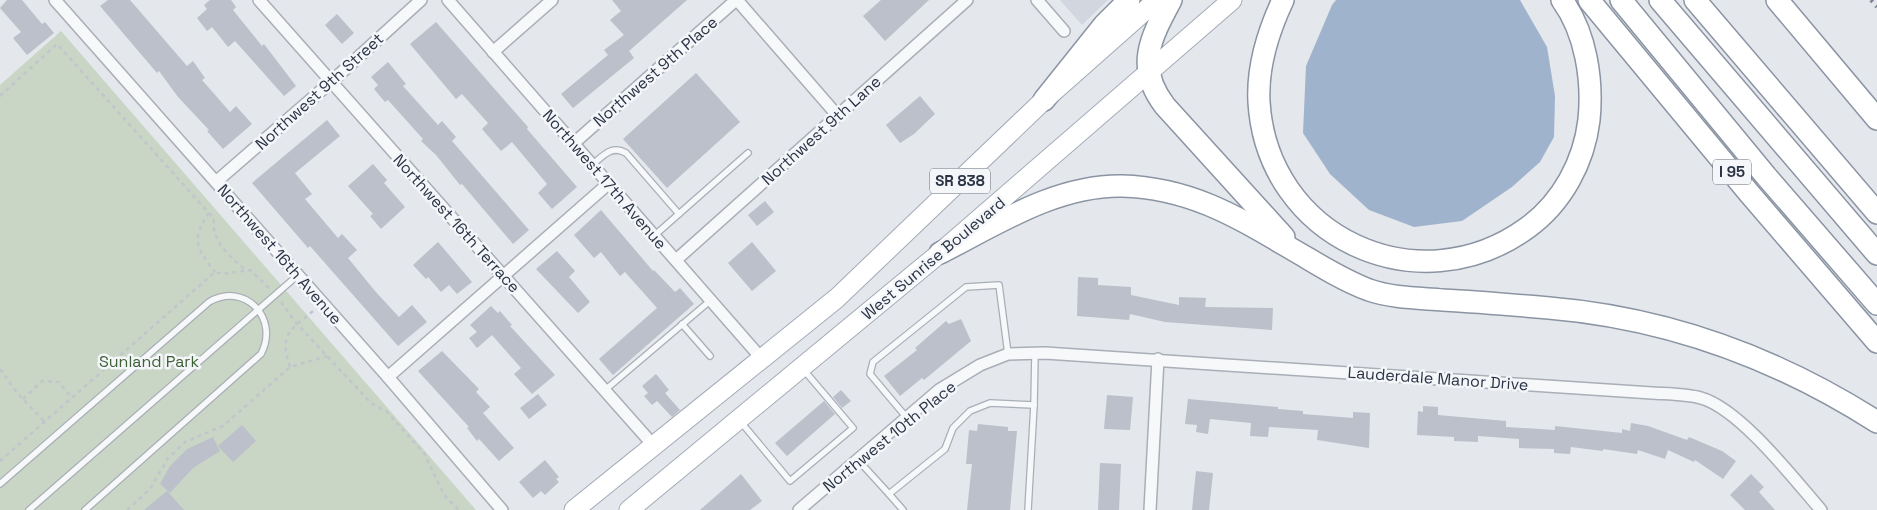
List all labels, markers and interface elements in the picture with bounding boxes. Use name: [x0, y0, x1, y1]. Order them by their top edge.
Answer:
street label: Northwest 9th Place: [589, 12, 722, 131]
street label: Northwest 9th Street: [251, 28, 388, 155]
street label: Northwest 9th Lane: [757, 71, 886, 190]
street label: Northwest 17th Avenue: [538, 105, 671, 254]
street label: Northwest 16th Terrace: [389, 149, 525, 297]
road number: I 95: [1713, 160, 1751, 184]
road number: SR 838: [930, 168, 990, 194]
street label: Northwest 16th Avenue: [213, 180, 346, 329]
street label: West Sunrise Boulevard: [857, 192, 1010, 325]
park label: Sunland Park: [99, 351, 199, 372]
street label: Lauderdale Manor Drive: [1347, 362, 1529, 395]
street label: Northwest 10th Place: [818, 376, 960, 497]

